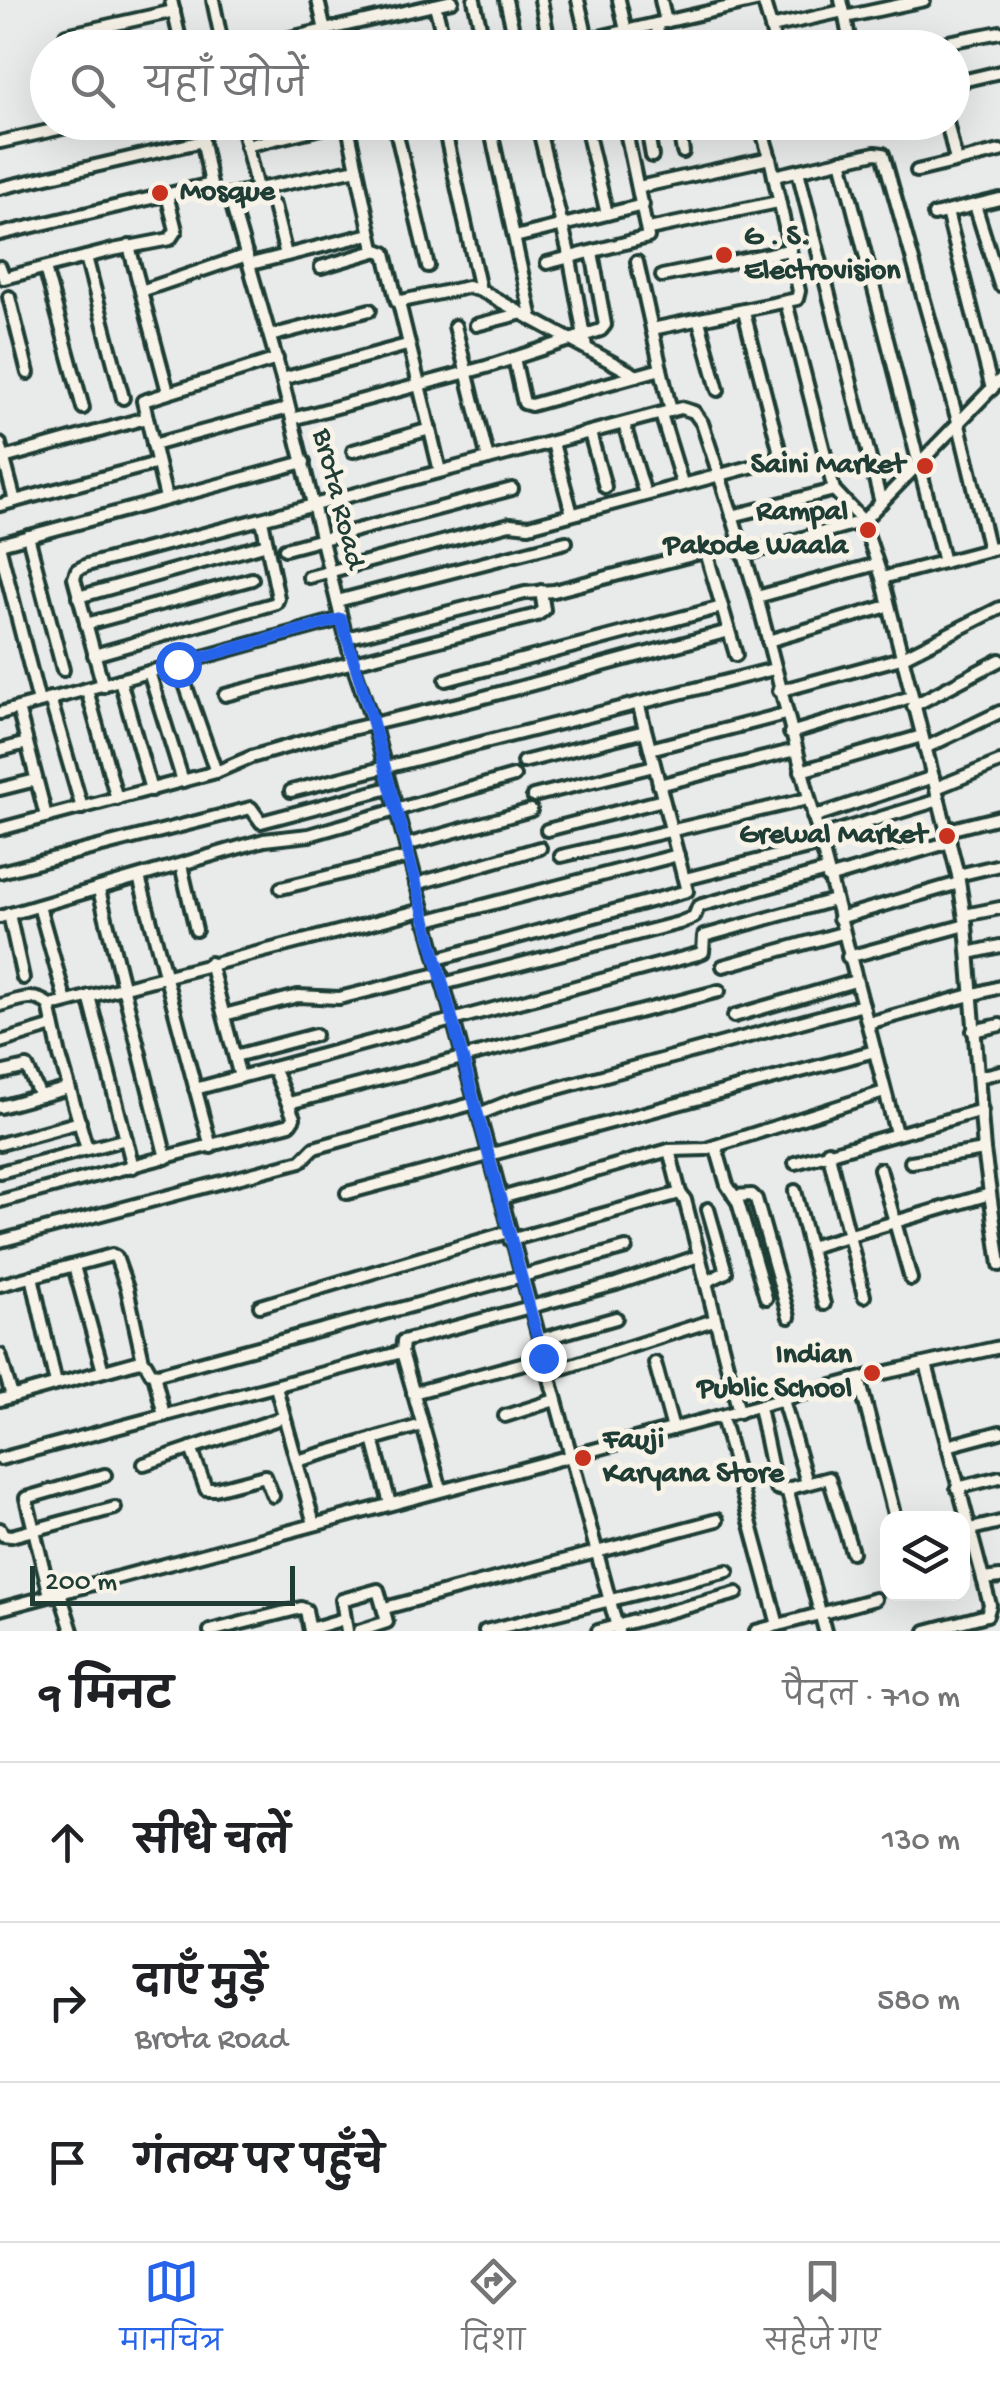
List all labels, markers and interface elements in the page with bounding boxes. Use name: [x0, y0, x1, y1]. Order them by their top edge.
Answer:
search box: [30, 30, 970, 140]
icon: search: [65, 58, 120, 113]
text: यहाँ खोजें: [145, 66, 308, 110]
place label: Mosque: [180, 176, 276, 211]
marker: Mosque: [149, 182, 171, 204]
place label: G . S. Electrovision: [744, 221, 901, 290]
marker: G . S. Electrovision: [713, 244, 735, 266]
street label: Brota Road: [302, 424, 372, 575]
place label: Saini Market: [751, 449, 908, 484]
marker: Saini Market: [914, 455, 936, 477]
place label: Rampal Pakode Waala: [662, 496, 849, 565]
marker: Rampal Pakode Waala: [857, 519, 879, 541]
route start: [156, 642, 202, 688]
place label: Grewal Market: [739, 819, 930, 854]
marker: Grewal Market: [936, 825, 958, 847]
route end: [521, 1336, 567, 1382]
place label: Indian Public School: [695, 1339, 853, 1408]
marker: Indian Public School: [861, 1362, 883, 1384]
place label: Fauji Karyana Store: [602, 1424, 786, 1493]
marker: Fauji Karyana Store: [572, 1447, 594, 1469]
map controls: [880, 1511, 970, 1601]
button: layers: [880, 1511, 970, 1601]
scale bar: [30, 1561, 295, 1606]
text: 200 m: [45, 1567, 117, 1600]
text: 9 मिनट: [40, 1675, 173, 1724]
text: पैदल · 710 m: [783, 1680, 960, 1718]
icon: ahead: [40, 1815, 95, 1870]
text: सीधे चलें: [135, 1823, 290, 1867]
text: 130 m: [882, 1823, 960, 1861]
text: दाएँ मुड़ें: [135, 1964, 267, 2008]
icon: right: [40, 1975, 95, 2030]
text: 580 m: [877, 1983, 960, 2021]
text: Brota Road: [135, 2022, 288, 2060]
icon: arrive: [40, 2135, 95, 2190]
text: गंतव्य पर पहुँचे: [135, 2143, 384, 2187]
tab: मानचित्र: [120, 2254, 222, 2371]
tab: दिशा: [462, 2254, 525, 2371]
tab: सहेजे गए: [765, 2254, 880, 2371]

